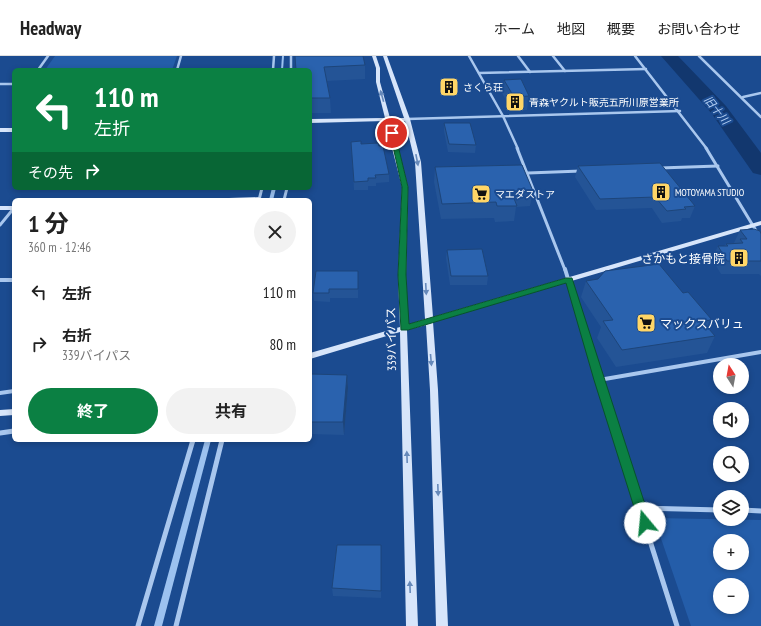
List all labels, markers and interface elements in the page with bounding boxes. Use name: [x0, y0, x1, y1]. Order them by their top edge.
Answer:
text: Headway: [20, 16, 81, 40]
text: ホーム: [493, 20, 535, 38]
text: 地図: [557, 20, 585, 38]
text: 概要: [607, 20, 635, 38]
text: お問い合わせ: [657, 20, 741, 38]
building icon: さくら荘: [438, 76, 460, 98]
text: 110 m: [94, 78, 158, 115]
place label: さくら荘: [463, 81, 503, 94]
icon: left: [28, 84, 80, 136]
one-way arrow: [379, 90, 385, 102]
building icon: 青森ヤクルト販売五所川原営業所: [504, 91, 526, 113]
water label: 旧十川: [701, 93, 733, 128]
place label: 青森ヤクルト販売五所川原営業所: [529, 96, 679, 109]
pin: [375, 116, 409, 150]
text: 左折: [94, 117, 130, 140]
icon: arrive: [381, 122, 403, 144]
one-way arrow: [414, 154, 420, 166]
icon: right: [81, 160, 103, 182]
text: その先: [28, 163, 73, 182]
building icon: MOTOYAMA STUDIO: [650, 181, 672, 203]
supermarket icon: マエダストア: [470, 183, 492, 205]
place label: MOTOYAMA STUDIO: [675, 186, 745, 199]
place label: マエダストア: [495, 188, 555, 201]
text: 1 分: [28, 208, 68, 239]
button: close: [254, 211, 296, 253]
text: 360 m · 12:46: [28, 239, 91, 256]
building icon: さかもと接骨院: [728, 247, 750, 269]
place label: さかもと接骨院: [641, 251, 725, 266]
icon: left: [28, 281, 50, 303]
text: 110 m: [263, 283, 296, 302]
one-way arrow: [423, 283, 430, 295]
text: 左折: [62, 284, 92, 303]
street label: 339バイパス: [383, 307, 399, 371]
supermarket icon: マックスバリュ: [635, 312, 657, 334]
place label: マックスバリュ: [660, 316, 744, 331]
text: 右折: [62, 326, 92, 345]
icon: right: [28, 333, 50, 355]
text: 80 m: [270, 335, 296, 354]
text: 339バイパス: [62, 347, 131, 364]
one-way arrow: [428, 354, 435, 366]
north arrow: [713, 358, 749, 394]
map controls: [713, 358, 749, 614]
button: 終了: [28, 388, 158, 434]
button: 共有: [166, 388, 296, 434]
button: sound: [713, 402, 749, 438]
button: search: [713, 446, 749, 482]
one-way arrow: [404, 450, 410, 463]
one-way arrow: [434, 484, 441, 496]
button: layers: [713, 490, 749, 526]
position arrow: [624, 502, 666, 544]
button: +: [713, 534, 749, 570]
button: −: [713, 578, 749, 614]
one-way arrow: [407, 581, 414, 593]

